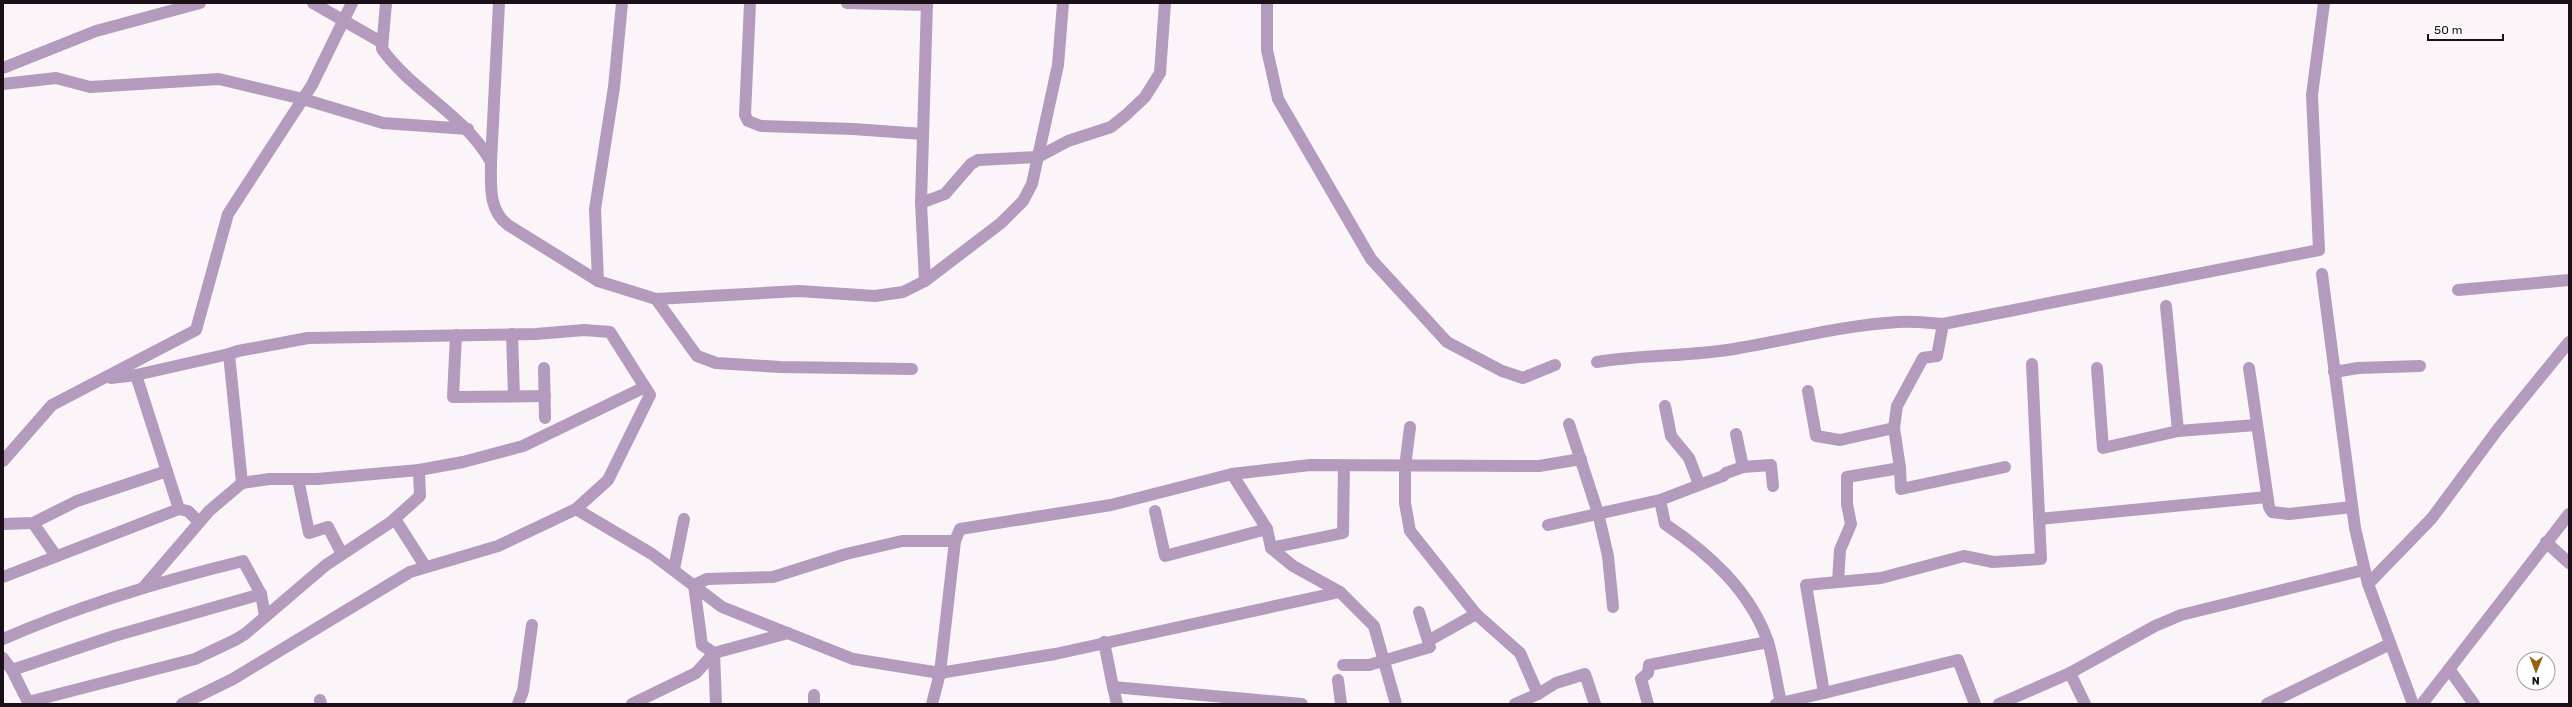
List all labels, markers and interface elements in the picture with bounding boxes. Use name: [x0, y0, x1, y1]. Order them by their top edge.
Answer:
scale bar: [2428, 16, 2503, 42]
text: 50 m: [2434, 23, 2462, 37]
north arrow: [2516, 651, 2556, 691]
text: N: [2532, 674, 2540, 687]

